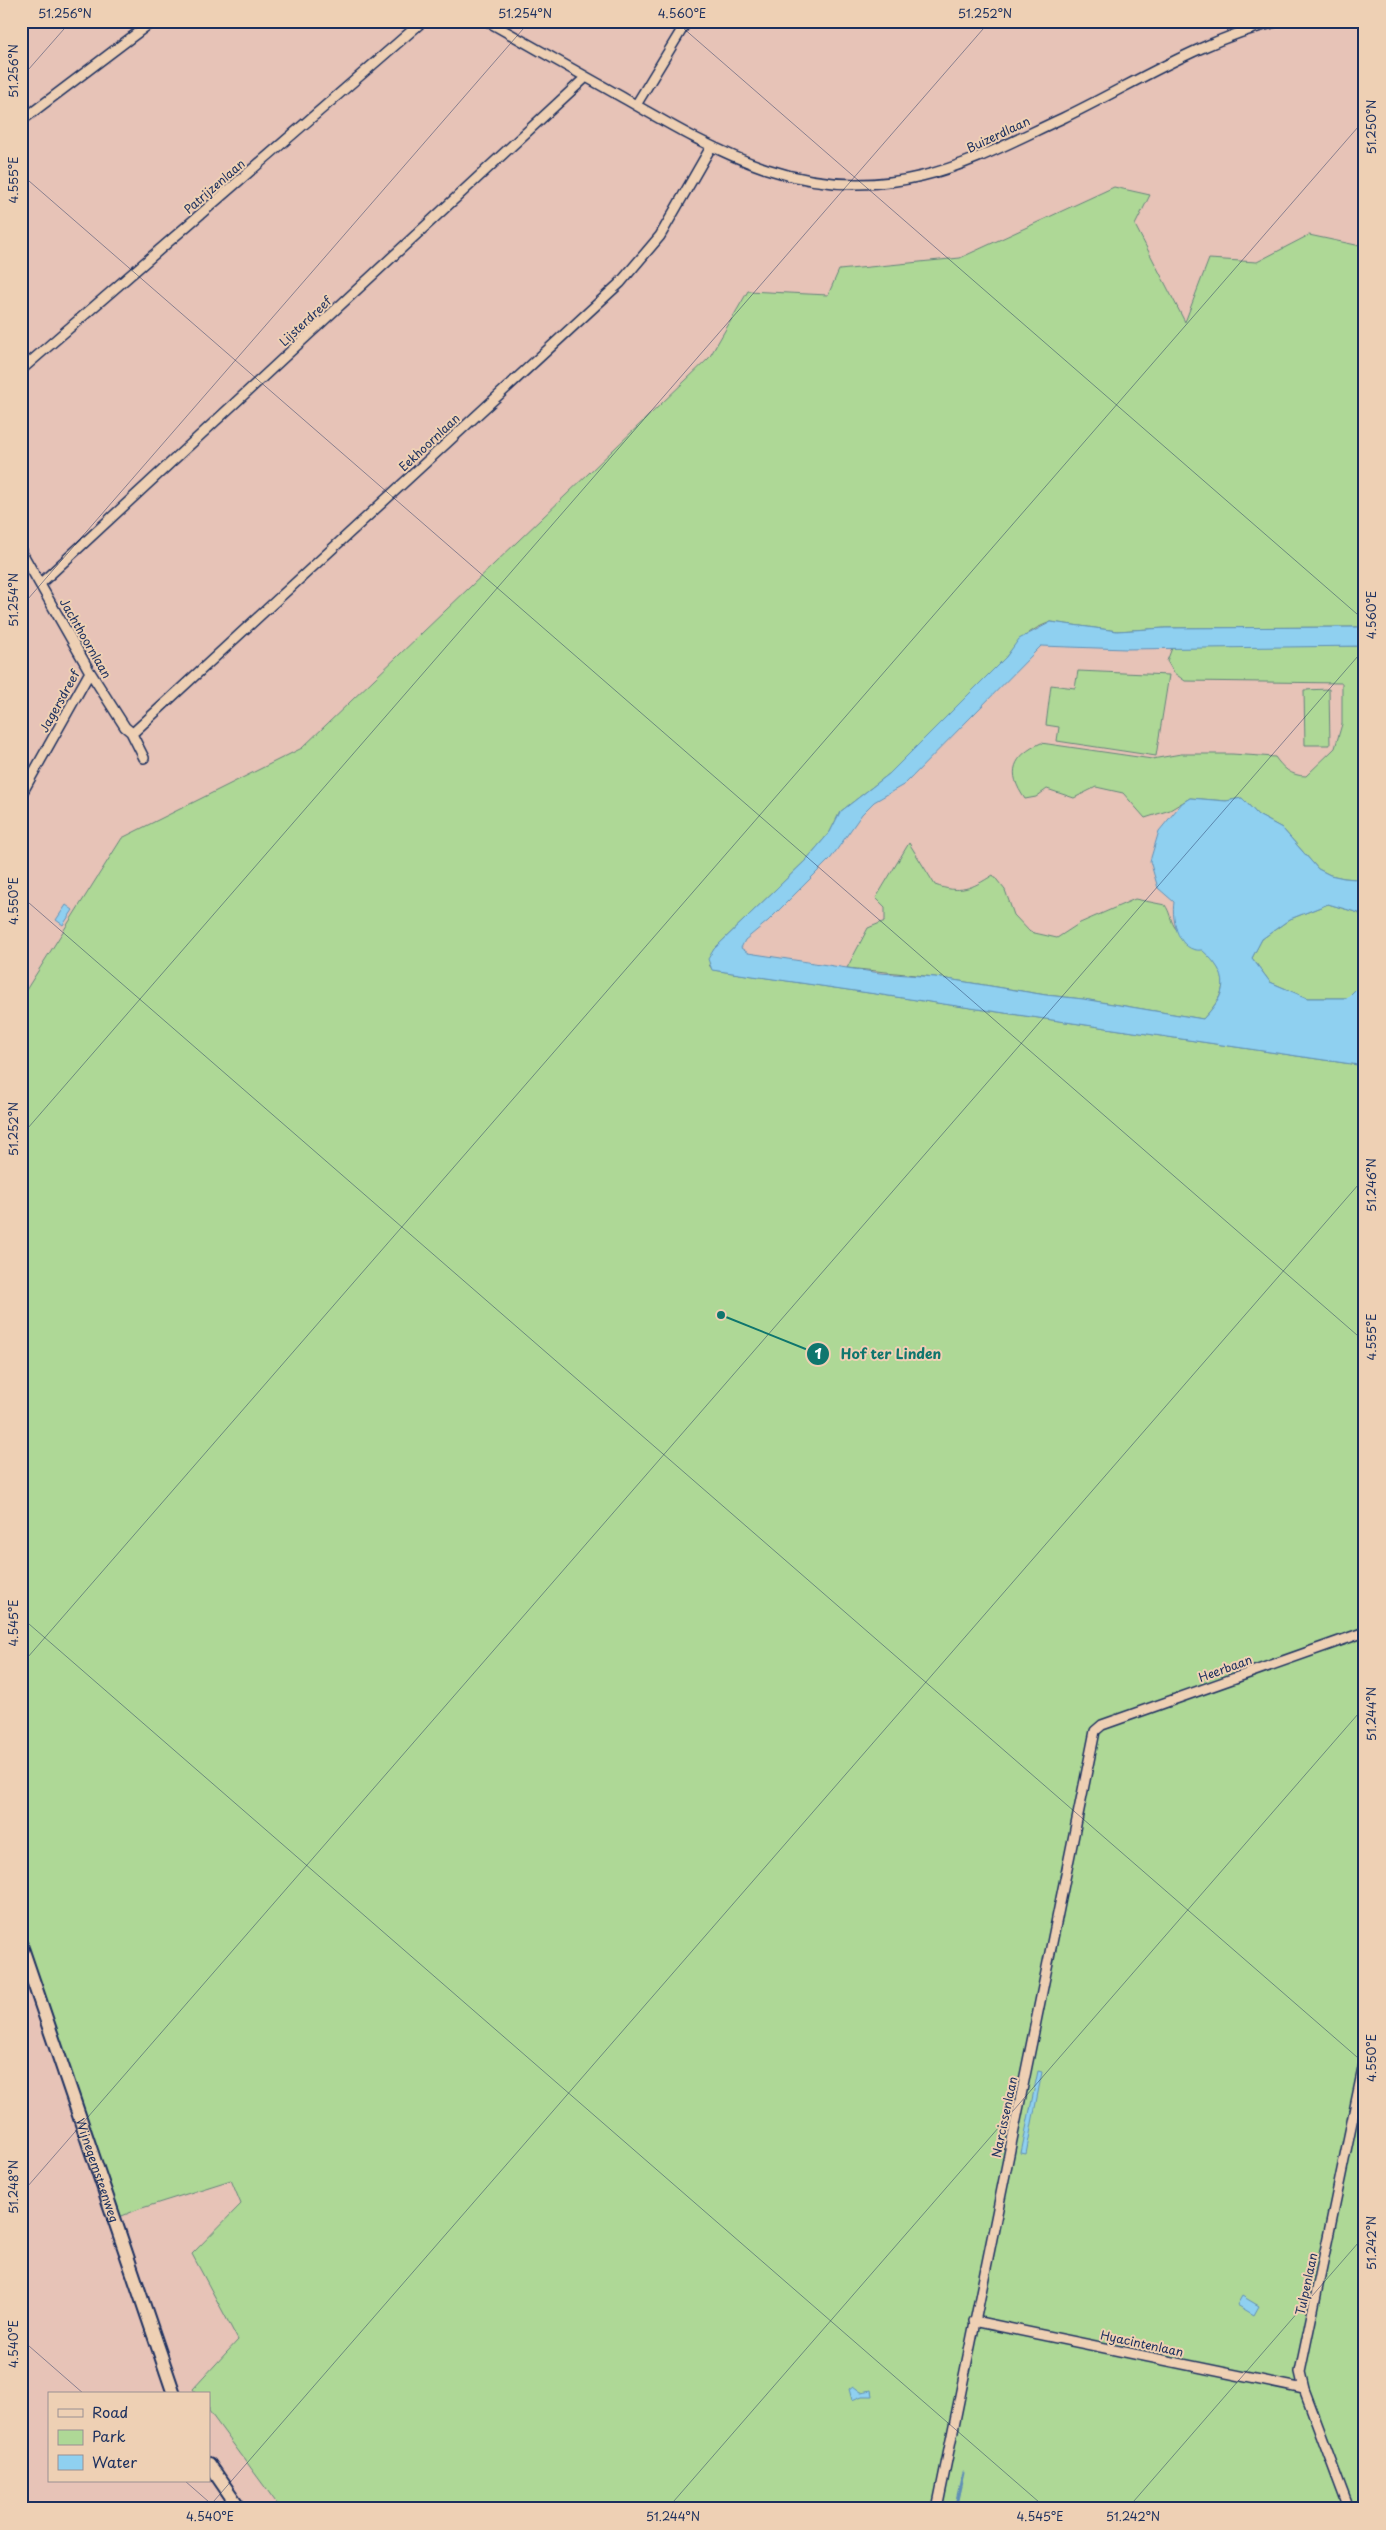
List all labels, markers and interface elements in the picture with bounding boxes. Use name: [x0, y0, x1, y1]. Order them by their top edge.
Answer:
text: 51.256°N: [38, 4, 92, 22]
text: 51.254°N: [498, 4, 552, 22]
text: 4.560°E: [658, 4, 706, 22]
text: 51.252°N: [958, 4, 1012, 22]
text: 51.256°N: [4, 44, 22, 98]
text: 51.250°N: [1362, 100, 1380, 155]
street label: Buizerdlaan: [963, 111, 1033, 157]
street label: Patrijzenlaan: [180, 154, 248, 218]
text: 4.555°E: [4, 157, 22, 203]
street label: Lijsterdreef: [275, 291, 336, 350]
street label: Eekhoornlaan: [395, 409, 463, 475]
text: 51.254°N: [4, 573, 22, 627]
text: 4.560°E: [1362, 591, 1380, 639]
street label: Jachthoornlaan: [56, 595, 116, 681]
street label: Jagersdreef: [34, 666, 84, 735]
text: 4.550°E: [4, 877, 22, 925]
text: 51.252°N: [4, 1102, 22, 1156]
text: 51.246°N: [1362, 1158, 1380, 1212]
text: 4.555°E: [1362, 1314, 1380, 1360]
callout: Hof ter Linden: [806, 1340, 952, 1369]
text: 1: [814, 1341, 822, 1364]
text: Hof ter Linden: [841, 1343, 941, 1364]
text: 4.545°E: [4, 1599, 22, 1647]
street label: Heerbaan: [1196, 1650, 1254, 1686]
text: 51.244°N: [1362, 1687, 1380, 1741]
text: 4.550°E: [1362, 2034, 1380, 2082]
street label: Narcissenlaan: [987, 2075, 1021, 2159]
street label: Wijnegemsteenweg: [72, 2116, 124, 2225]
text: 51.248°N: [4, 2160, 22, 2214]
text: 51.242°N: [1362, 2216, 1380, 2270]
street label: Tulpenlaan: [1291, 2251, 1321, 2317]
text: 4.540°E: [4, 2320, 22, 2368]
street label: Hyacintenlaan: [1099, 2325, 1185, 2361]
legend: [48, 2392, 210, 2482]
text: Road: [92, 2400, 128, 2423]
text: Park: [92, 2424, 126, 2447]
text: Water: [92, 2450, 137, 2473]
text: 4.540°E: [186, 2507, 234, 2525]
text: 51.244°N: [646, 2507, 700, 2525]
text: 4.545°E: [1016, 2507, 1064, 2525]
text: 51.242°N: [1106, 2507, 1160, 2525]

